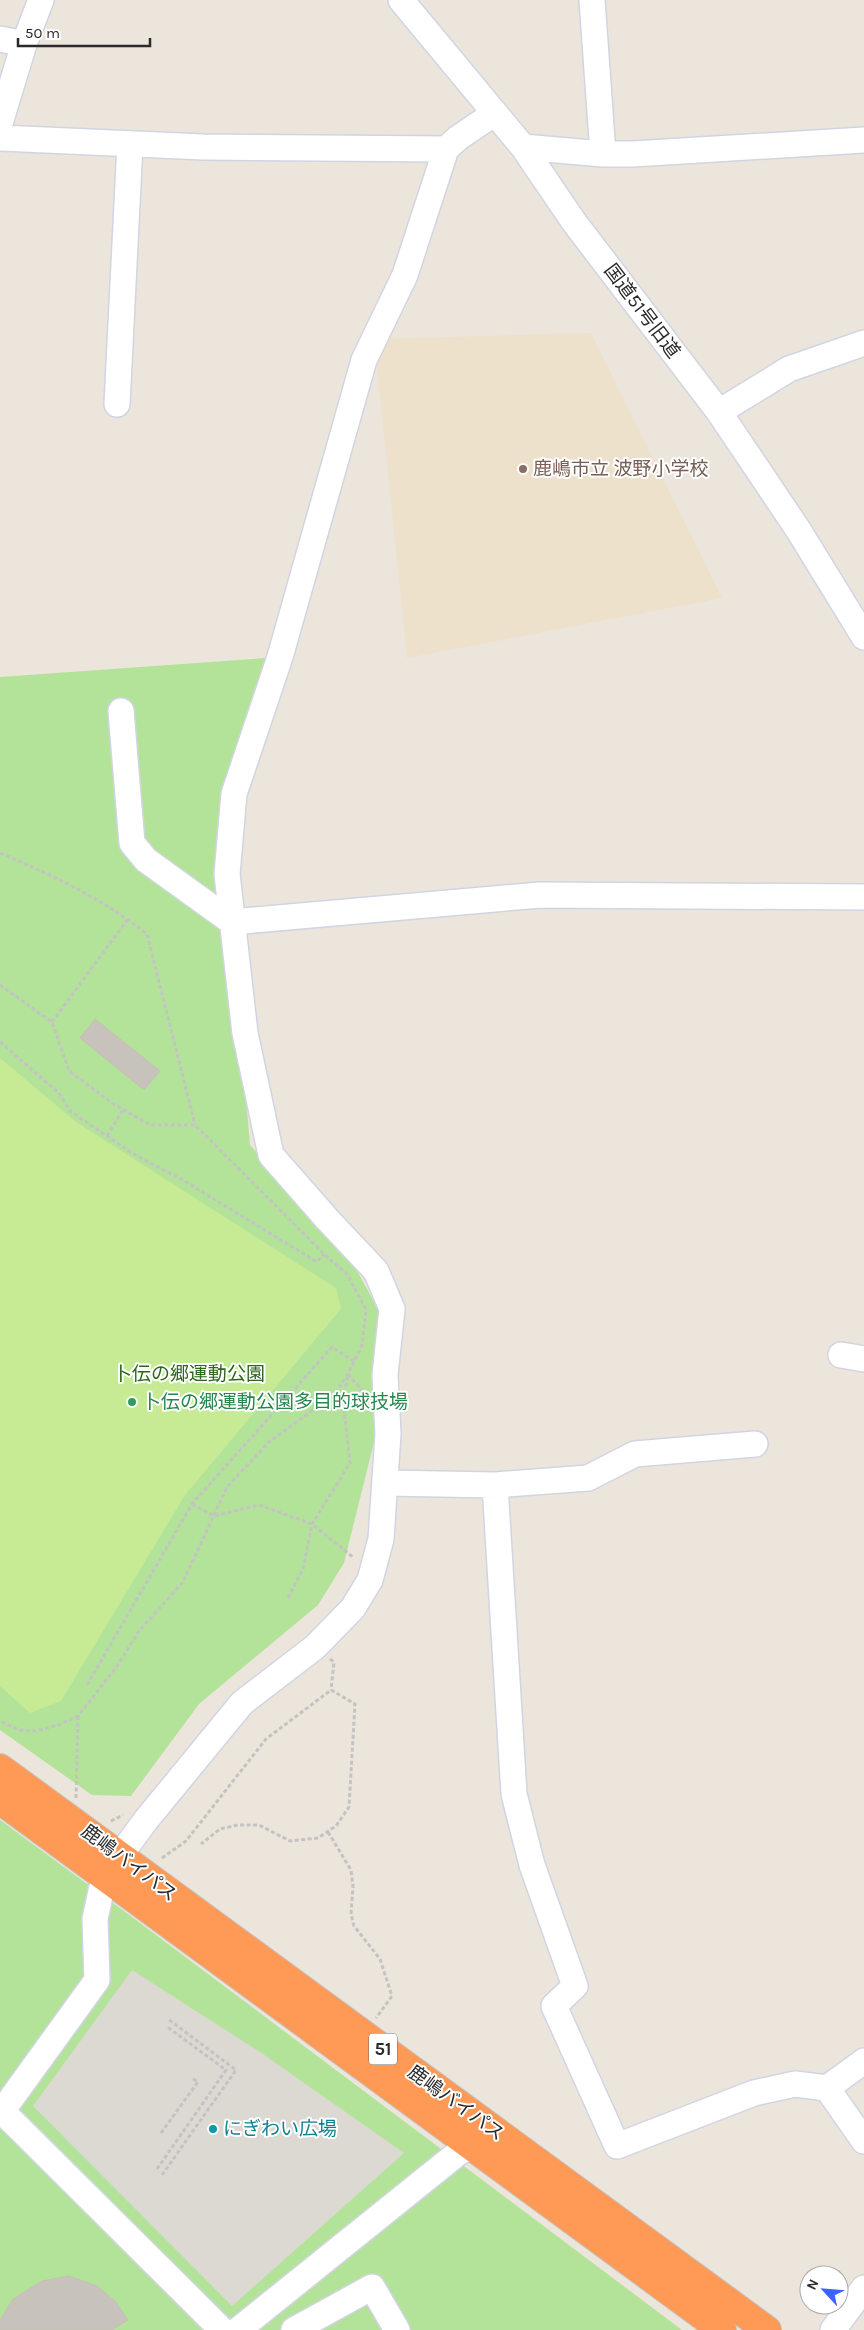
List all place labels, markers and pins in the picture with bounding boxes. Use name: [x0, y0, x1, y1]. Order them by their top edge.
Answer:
place label: 鹿嶋市立 波野小学校: [533, 458, 709, 480]
marker: 鹿嶋市立 波野小学校: [517, 463, 529, 475]
place label: 卜伝の郷運動公園多目的球技場: [142, 1391, 408, 1413]
marker: 卜伝の郷運動公園多目的球技場: [126, 1396, 138, 1408]
place label: にぎわい広場: [223, 2118, 337, 2140]
marker: にぎわい広場: [207, 2123, 219, 2135]

